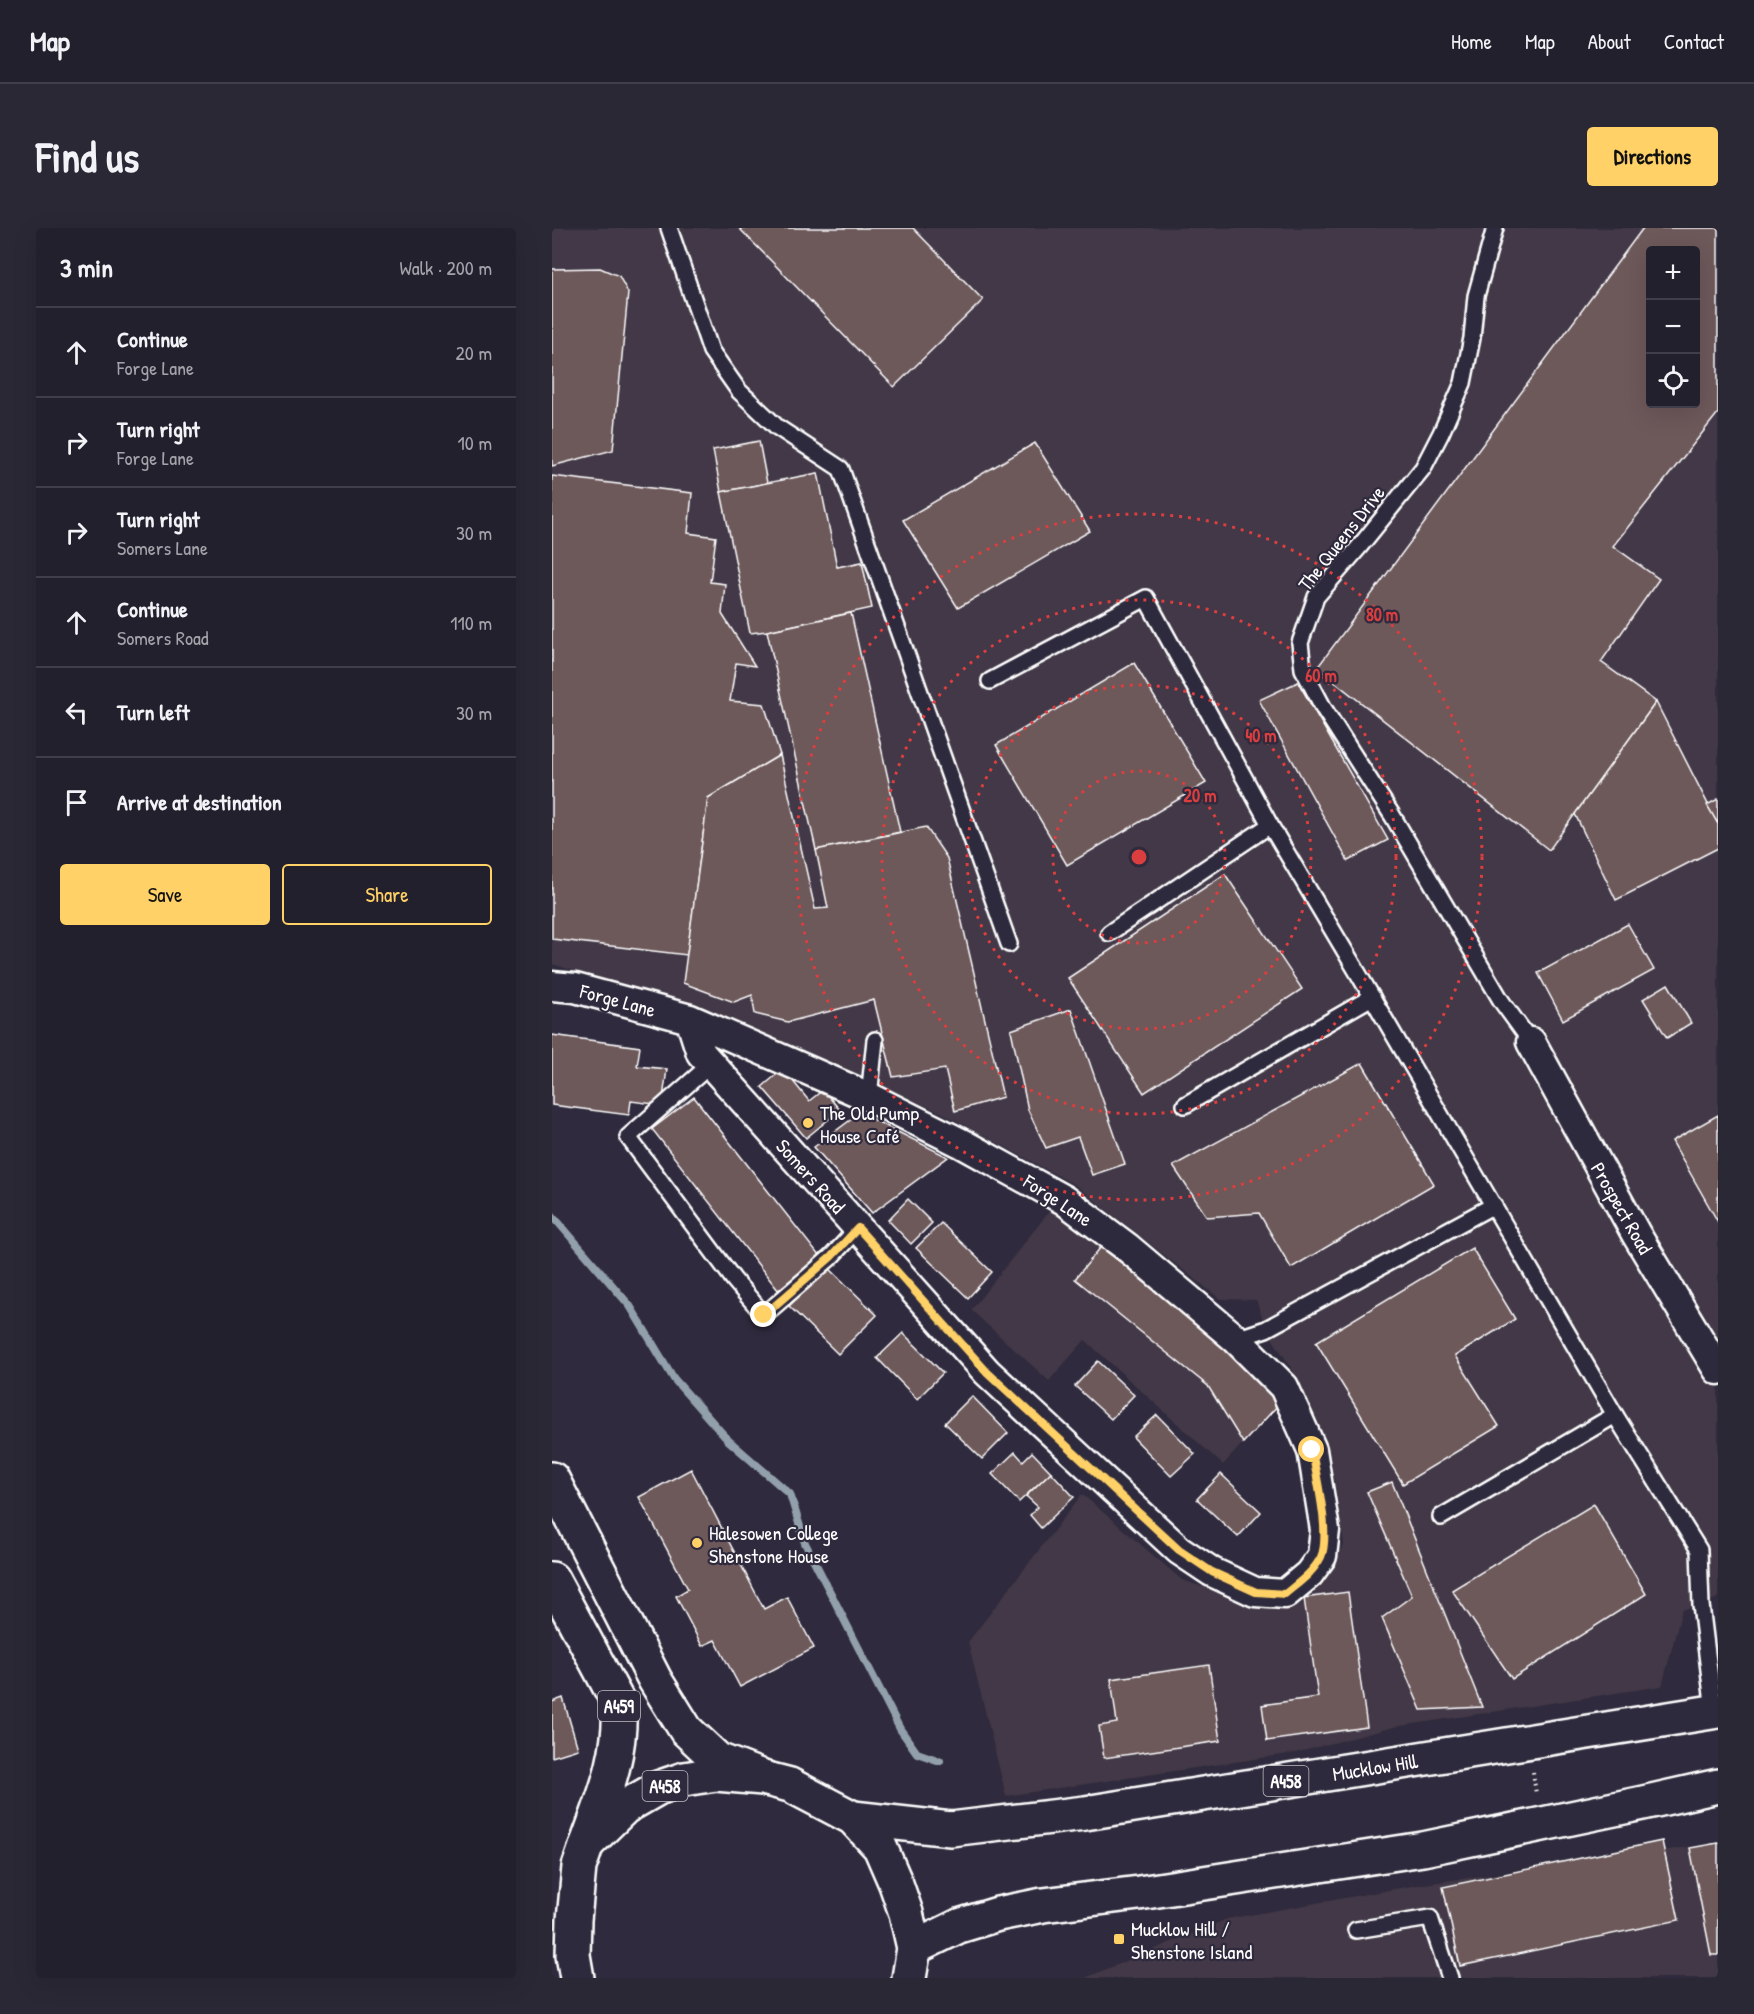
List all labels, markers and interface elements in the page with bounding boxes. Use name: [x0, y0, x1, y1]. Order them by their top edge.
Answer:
text: Map: [30, 22, 70, 60]
text: Home: [1451, 27, 1492, 56]
text: Map: [1525, 27, 1555, 56]
text: About: [1588, 27, 1631, 56]
text: Contact: [1664, 27, 1724, 56]
button: Directions: [1587, 127, 1718, 186]
text: Find us: [36, 128, 139, 185]
map controls: [1646, 246, 1700, 408]
button: +: [1646, 246, 1700, 300]
text: 3 min: [60, 250, 113, 285]
text: Walk · 200 m: [400, 254, 492, 281]
button: −: [1646, 300, 1700, 354]
text: Continue: [117, 324, 188, 354]
icon: ahead: [60, 336, 93, 369]
text: 20 m: [455, 339, 492, 366]
text: Forge Lane: [117, 354, 194, 381]
button: locate: [1646, 354, 1700, 408]
text: Turn right: [117, 414, 200, 444]
icon: right: [60, 426, 93, 459]
text: 10 m: [458, 429, 492, 456]
text: Forge Lane: [117, 444, 194, 471]
street label: The Queens Drive: [1291, 480, 1391, 596]
text: Turn right: [117, 504, 200, 534]
icon: right: [60, 516, 93, 549]
text: 30 m: [456, 519, 492, 546]
text: Somers Lane: [117, 534, 208, 561]
text: Continue: [117, 594, 188, 624]
text: 80 m: [1366, 602, 1398, 627]
icon: ahead: [60, 606, 93, 639]
text: 110 m: [450, 609, 492, 636]
text: Somers Road: [117, 624, 209, 651]
text: 60 m: [1305, 663, 1337, 688]
icon: left: [60, 696, 93, 729]
text: Turn left: [117, 697, 190, 727]
text: 30 m: [456, 699, 492, 726]
text: 40 m: [1245, 723, 1277, 748]
text: 20 m: [1184, 783, 1216, 808]
icon: arrive: [60, 786, 93, 819]
text: Arrive at destination: [117, 787, 282, 817]
centre of rings: [1129, 847, 1149, 867]
button: Save: [60, 864, 270, 925]
button: Share: [282, 864, 492, 925]
street label: Forge Lane: [576, 977, 659, 1023]
place label: The Old Pump House Café: [820, 1099, 919, 1149]
marker: The Old Pump House Café: [801, 1116, 815, 1130]
street label: Somers Road: [770, 1133, 852, 1219]
street label: Prospect Road: [1585, 1157, 1659, 1259]
street label: Forge Lane: [1018, 1167, 1098, 1232]
route end: [750, 1301, 776, 1327]
route start: [1298, 1436, 1324, 1462]
place label: Halesowen College Shenstone House: [709, 1519, 839, 1569]
marker: Halesowen College Shenstone House: [690, 1536, 704, 1550]
road number: A459: [598, 1691, 640, 1721]
street label: Mucklow Hill: [1331, 1747, 1420, 1787]
road number: A458: [1264, 1766, 1308, 1796]
road number: A458: [642, 1771, 688, 1801]
place label: Mucklow Hill / Shenstone Island: [1131, 1915, 1252, 1965]
marker: Mucklow Hill / Shenstone Island: [1112, 1932, 1126, 1946]

